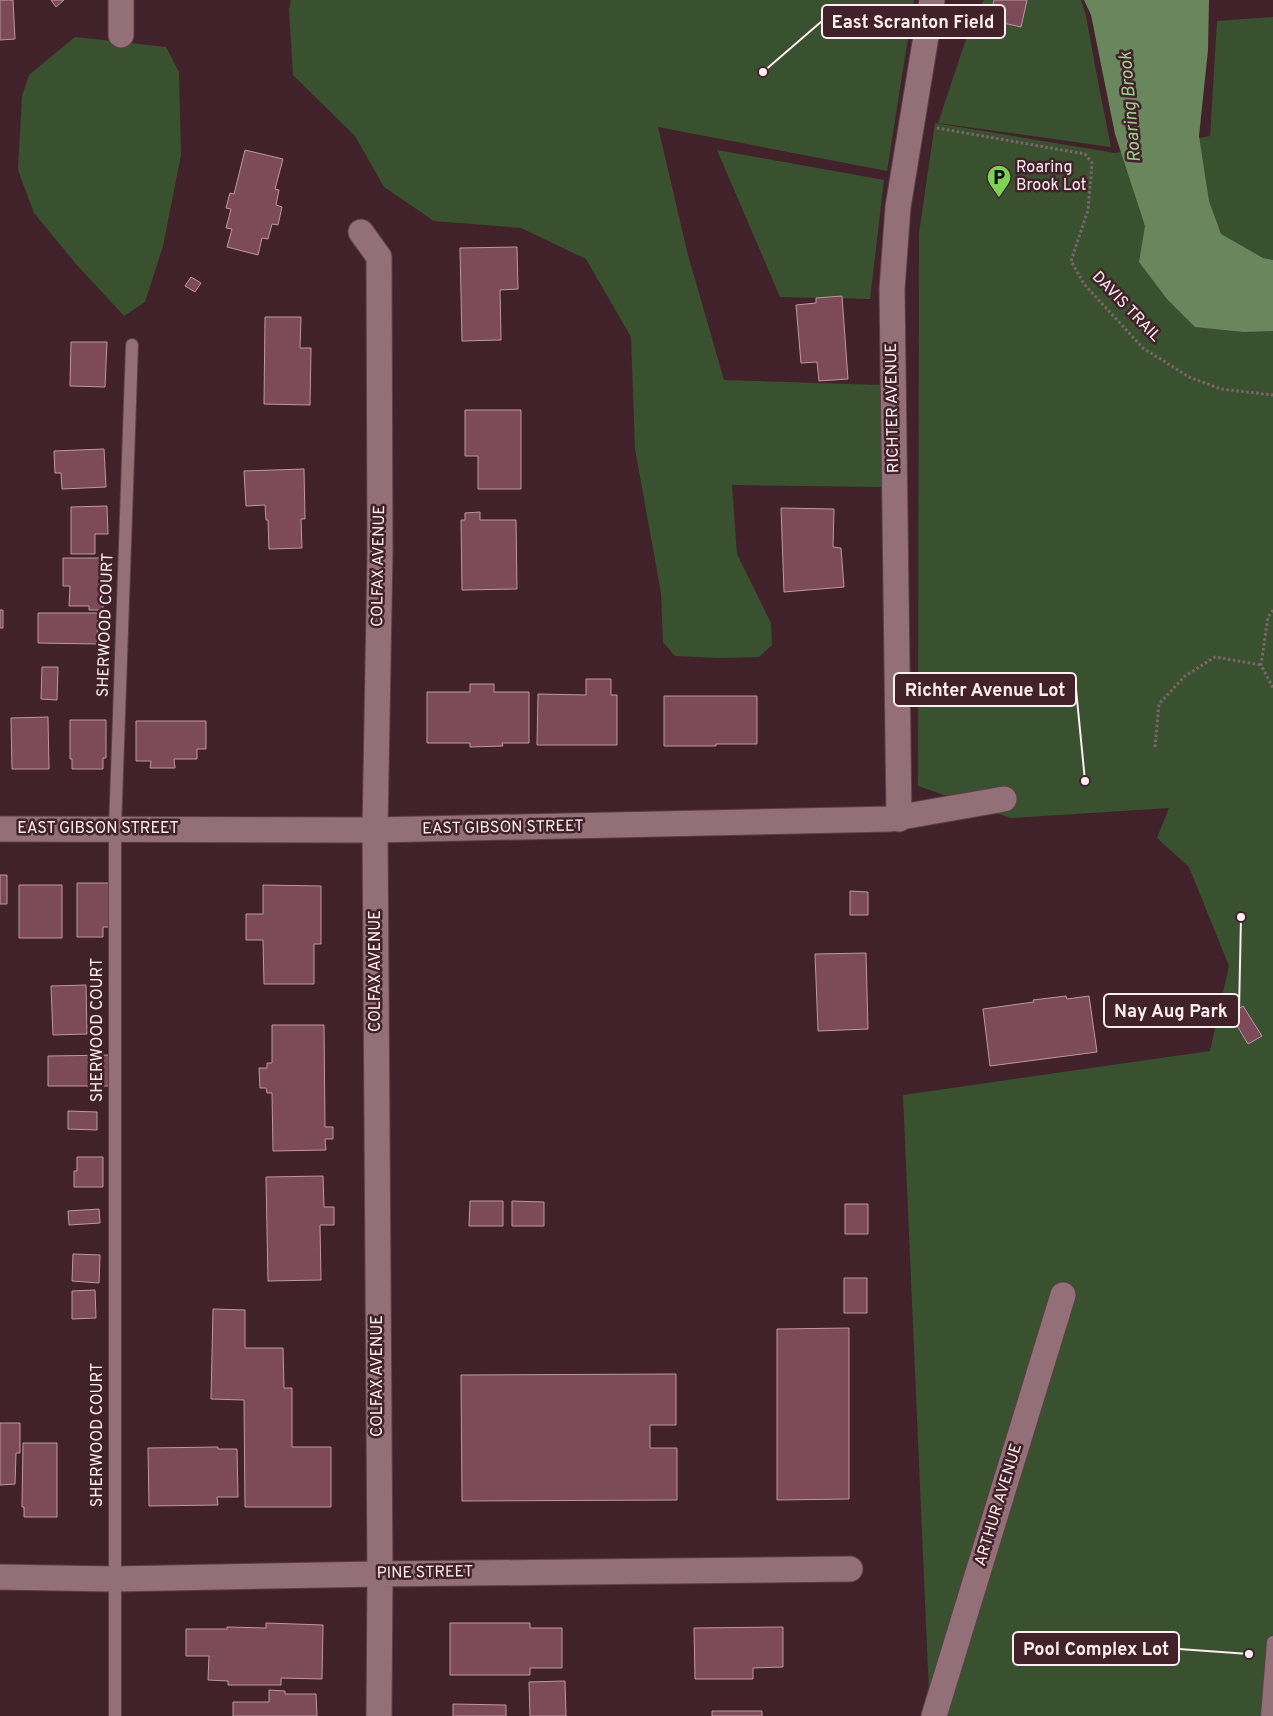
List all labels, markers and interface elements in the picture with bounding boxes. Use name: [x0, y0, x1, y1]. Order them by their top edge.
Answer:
callout: East Scranton Field: [822, 5, 1005, 38]
text: East Scranton Field: [832, 12, 994, 35]
water label: Roaring Brook: [1115, 50, 1147, 163]
place label: Roaring Brook Lot: [1016, 158, 1086, 196]
parking icon: Roaring Brook Lot: [986, 164, 1012, 198]
street label: DAVIS TRAIL: [1087, 267, 1165, 347]
street label: RICHTER AVENUE: [882, 343, 904, 473]
street label: COLFAX AVENUE: [368, 505, 390, 627]
street label: SHERWOOD COURT: [93, 552, 119, 698]
callout: Richter Avenue Lot: [894, 673, 1076, 706]
text: Richter Avenue Lot: [905, 680, 1065, 703]
street label: EAST GIBSON STREET: [422, 817, 584, 839]
street label: EAST GIBSON STREET: [17, 819, 179, 839]
street label: COLFAX AVENUE: [366, 910, 386, 1032]
street label: SHERWOOD COURT: [88, 958, 108, 1102]
callout: Nay Aug Park: [1104, 994, 1239, 1027]
text: Nay Aug Park: [1114, 1001, 1228, 1024]
street label: COLFAX AVENUE: [368, 1315, 388, 1437]
street label: SHERWOOD COURT: [88, 1363, 108, 1507]
street label: ARTHUR AVENUE: [971, 1441, 1027, 1569]
street label: PINE STREET: [376, 1562, 474, 1584]
callout: Pool Complex Lot: [1013, 1632, 1179, 1665]
text: Pool Complex Lot: [1023, 1639, 1169, 1662]

